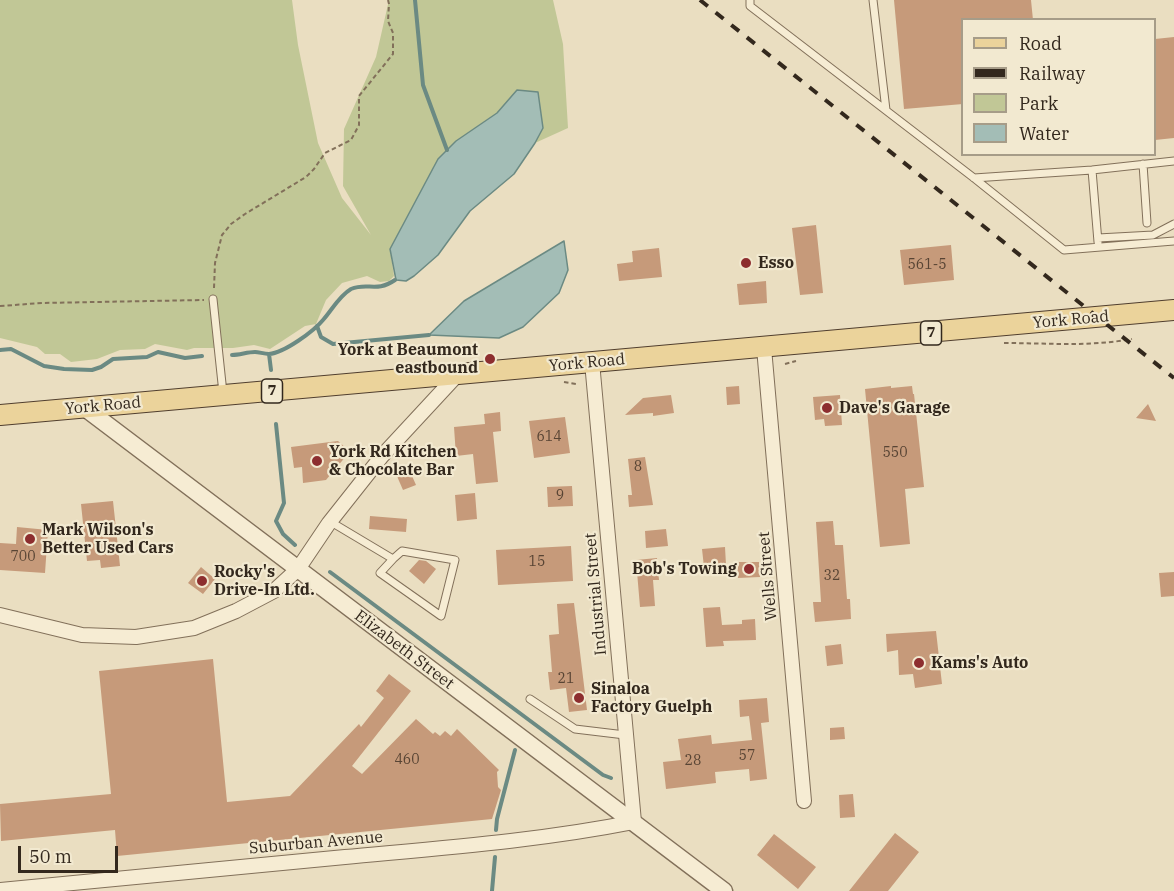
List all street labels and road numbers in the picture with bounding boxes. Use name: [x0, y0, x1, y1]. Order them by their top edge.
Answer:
street label: York Road: [1032, 307, 1110, 333]
road number: 7: [920, 321, 942, 345]
street label: York Road: [548, 350, 626, 376]
road number: 7: [262, 379, 282, 403]
street label: York Road: [64, 393, 142, 419]
street label: Wells Street: [755, 531, 781, 621]
street label: Industrial Street: [581, 532, 611, 656]
street label: Elizabeth Street: [351, 606, 457, 694]
street label: Suburban Avenue: [248, 828, 384, 858]

